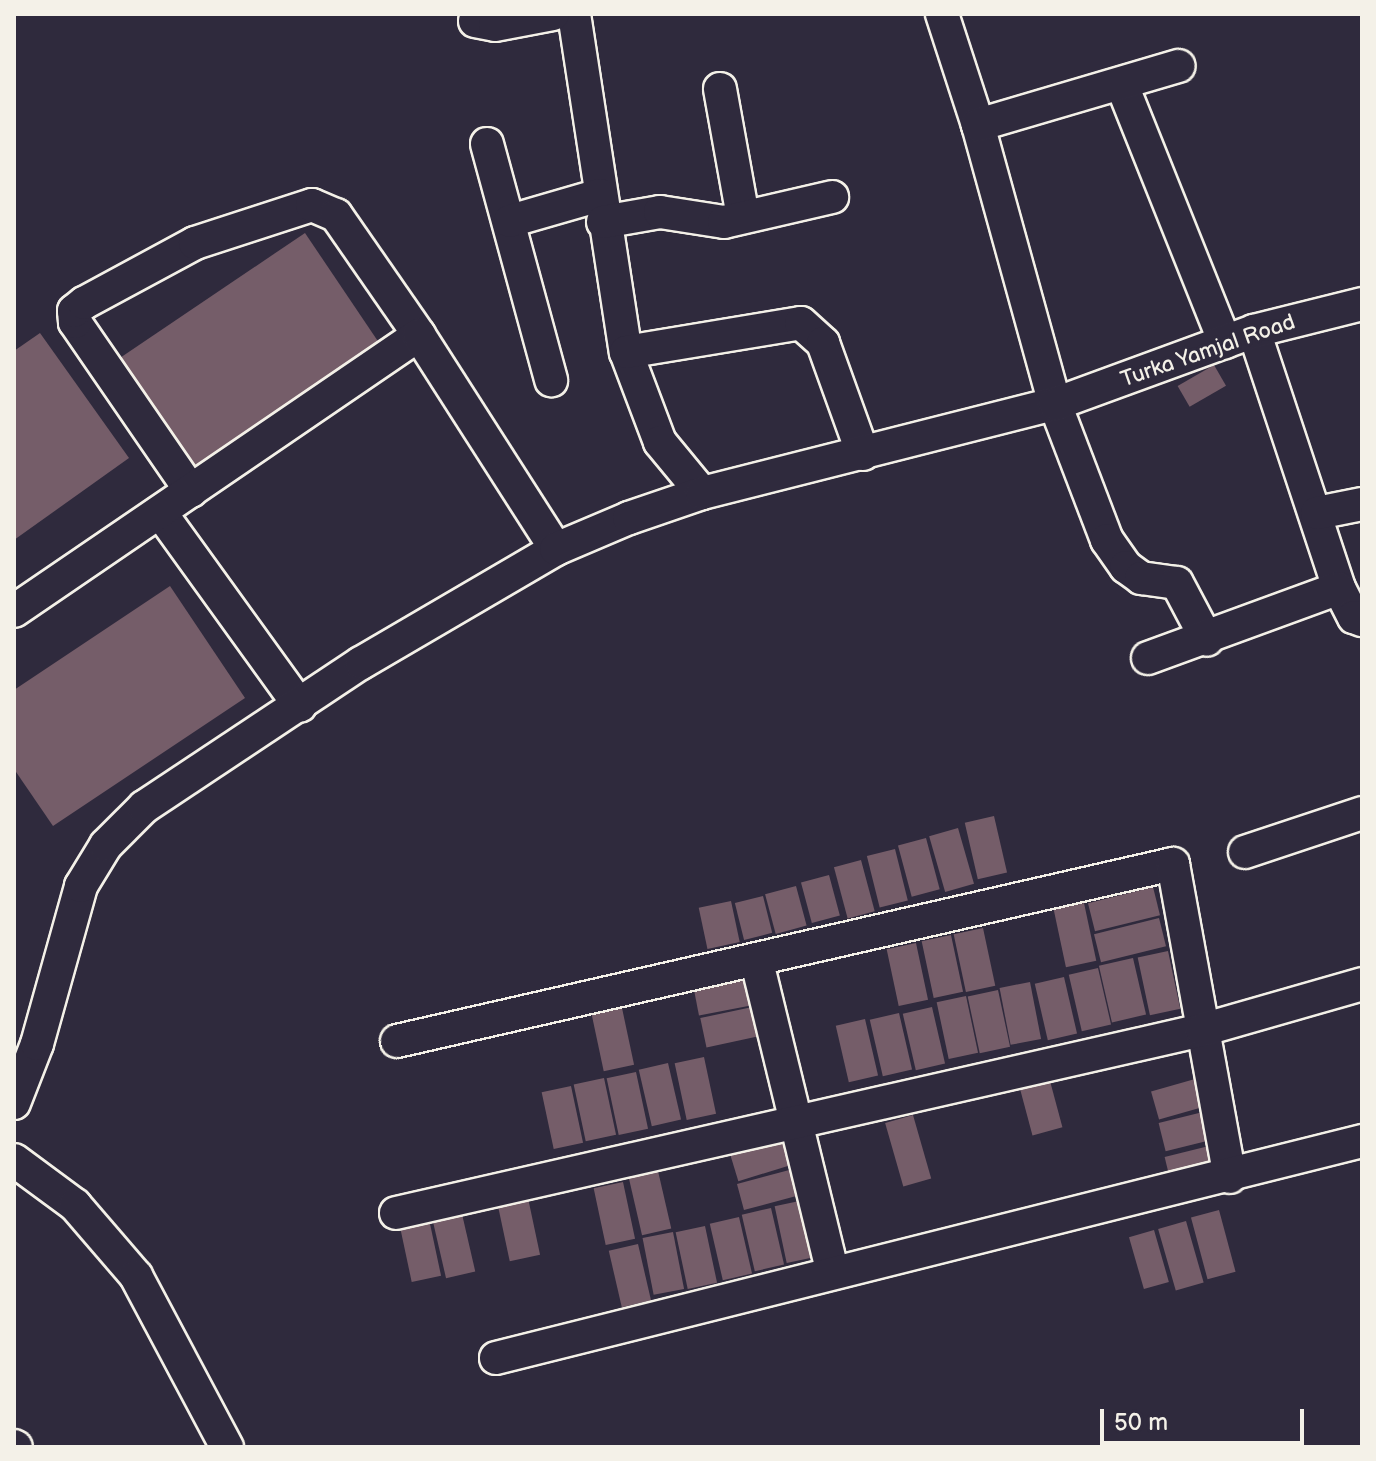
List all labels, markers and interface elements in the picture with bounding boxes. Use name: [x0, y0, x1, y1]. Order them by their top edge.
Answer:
street label: Turka Yamjal Road: [1117, 309, 1299, 393]
scale bar: [1104, 1393, 1308, 1443]
text: 50 m: [1114, 1408, 1168, 1437]

